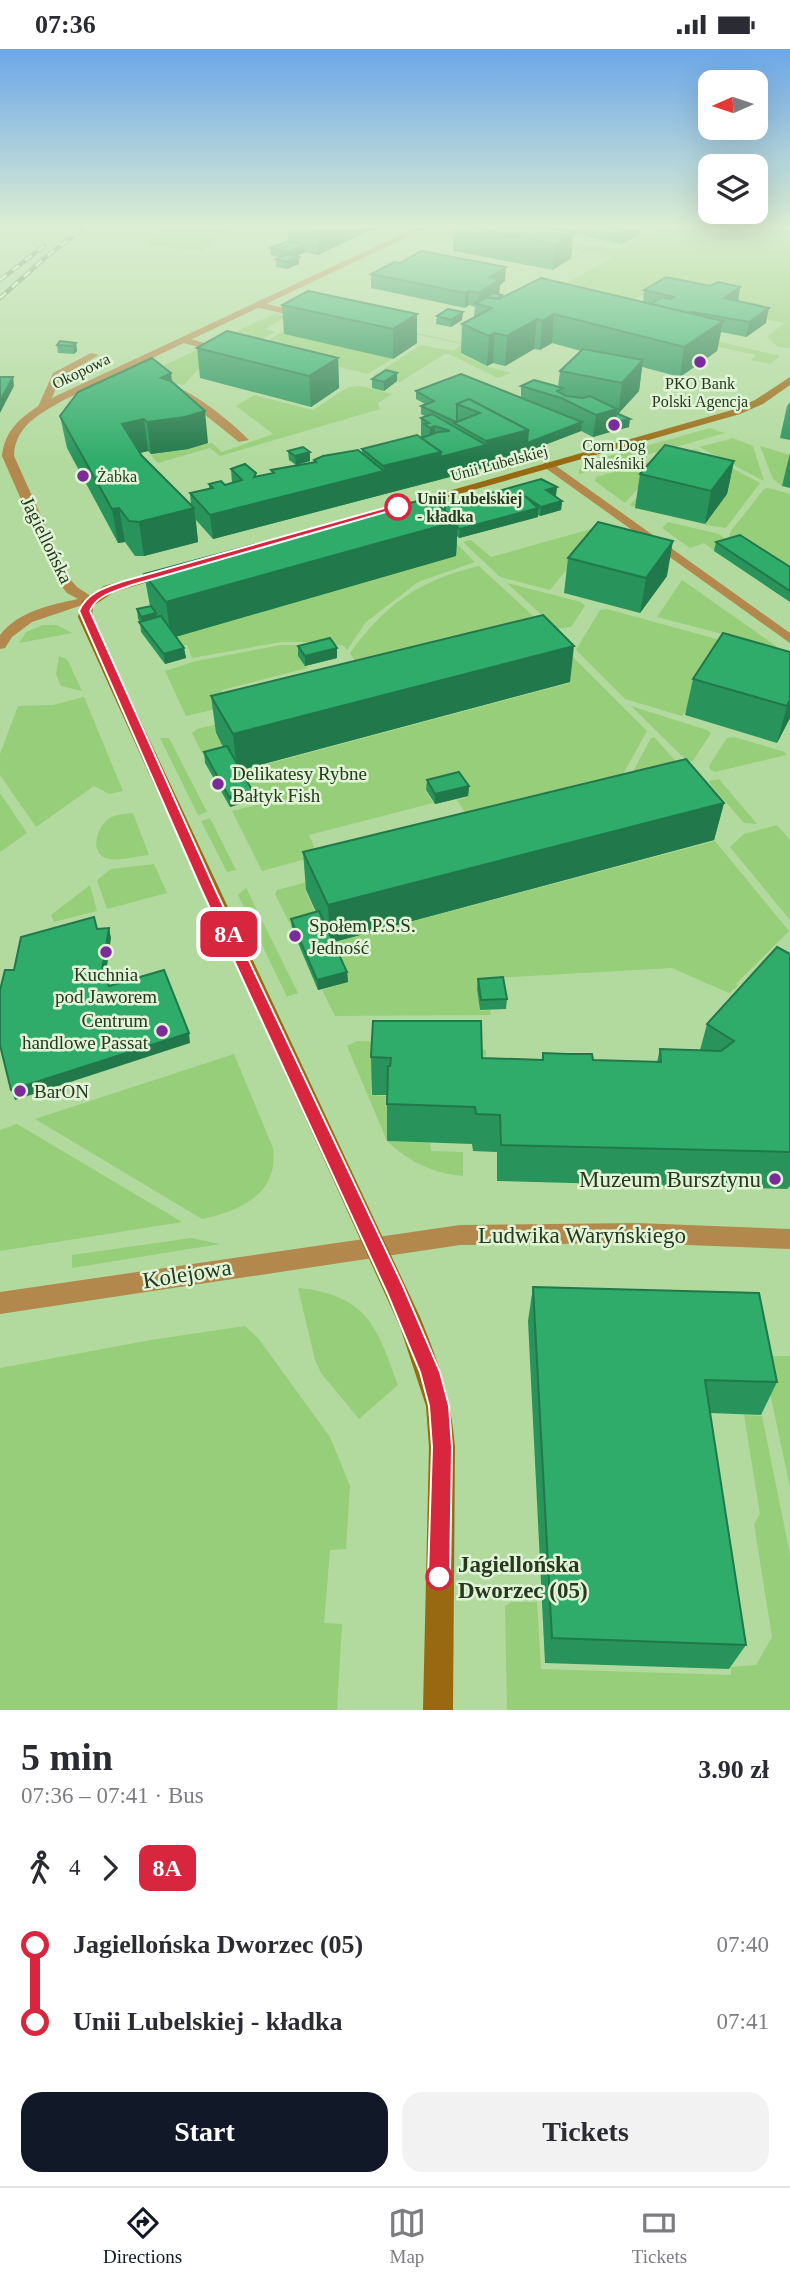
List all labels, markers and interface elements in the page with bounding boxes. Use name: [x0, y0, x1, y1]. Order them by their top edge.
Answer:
text: 07:36: [35, 10, 96, 39]
north arrow: [698, 70, 768, 140]
map controls: [698, 70, 768, 224]
button: layers: [698, 154, 768, 224]
street label: Okopowa: [49, 350, 113, 393]
marker: PKO Bank Polski Agencja: [692, 354, 708, 370]
place label: PKO Bank Polski Agencja: [652, 375, 748, 411]
marker: Corn Dog Naleśniki: [606, 417, 622, 433]
place label: Corn Dog Naleśniki: [582, 437, 646, 472]
street label: Unii Lubelskiej: [449, 442, 550, 485]
marker: Żabka: [75, 468, 91, 484]
place label: Żabka: [97, 468, 137, 485]
place label: Unii Lubelskiej - kładka: [417, 490, 522, 525]
street label: Jagiellońska: [17, 493, 77, 587]
marker: Unii Lubelskiej - kładka: [385, 494, 411, 520]
place label: Delikatesy Rybne Bałtyk Fish: [232, 763, 367, 806]
marker: Delikatesy Rybne Bałtyk Fish: [210, 776, 226, 792]
line badge: 8A: [198, 911, 260, 957]
place label: Społem P.S.S. Jedność: [309, 915, 416, 958]
text: 8A: [214, 921, 244, 947]
marker: Społem P.S.S. Jedność: [287, 928, 303, 944]
marker: Kuchnia pod Jaworem: [98, 944, 114, 960]
place label: Kuchnia pod Jaworem: [55, 964, 157, 1007]
place label: Centrum handlowe Passat: [22, 1010, 149, 1053]
marker: Centrum handlowe Passat: [154, 1023, 170, 1039]
place label: BarON: [34, 1081, 89, 1102]
marker: BarON: [12, 1083, 28, 1099]
place label: Muzeum Bursztynu: [579, 1167, 761, 1192]
marker: Muzeum Bursztynu: [767, 1171, 783, 1187]
street label: Ludwika Waryńskiego: [478, 1223, 686, 1248]
street label: Kolejowa: [141, 1255, 233, 1293]
place label: Jagiellońska Dworzec (05): [458, 1552, 588, 1603]
marker: Jagiellońska Dworzec (05): [426, 1564, 452, 1590]
text: 5 min: [21, 1736, 113, 1778]
text: 3.90 zł: [698, 1755, 769, 1784]
text: 07:36 – 07:41 · Bus: [21, 1783, 204, 1808]
icon: walk: [21, 1849, 59, 1887]
icon: forward: [91, 1849, 129, 1887]
text: 4: [69, 1855, 81, 1880]
text: 8A: [153, 1855, 182, 1881]
text: Jagiellońska Dworzec (05): [73, 1930, 363, 1959]
text: 07:40: [717, 1932, 769, 1957]
text: Unii Lubelskiej - kładka: [73, 2007, 342, 2036]
text: 07:41: [717, 2009, 769, 2034]
button: Start: [21, 2092, 388, 2172]
button: Tickets: [402, 2092, 769, 2172]
tab: Directions: [103, 2204, 182, 2268]
tab: Map: [388, 2204, 426, 2268]
tab: Tickets: [632, 2204, 687, 2268]

